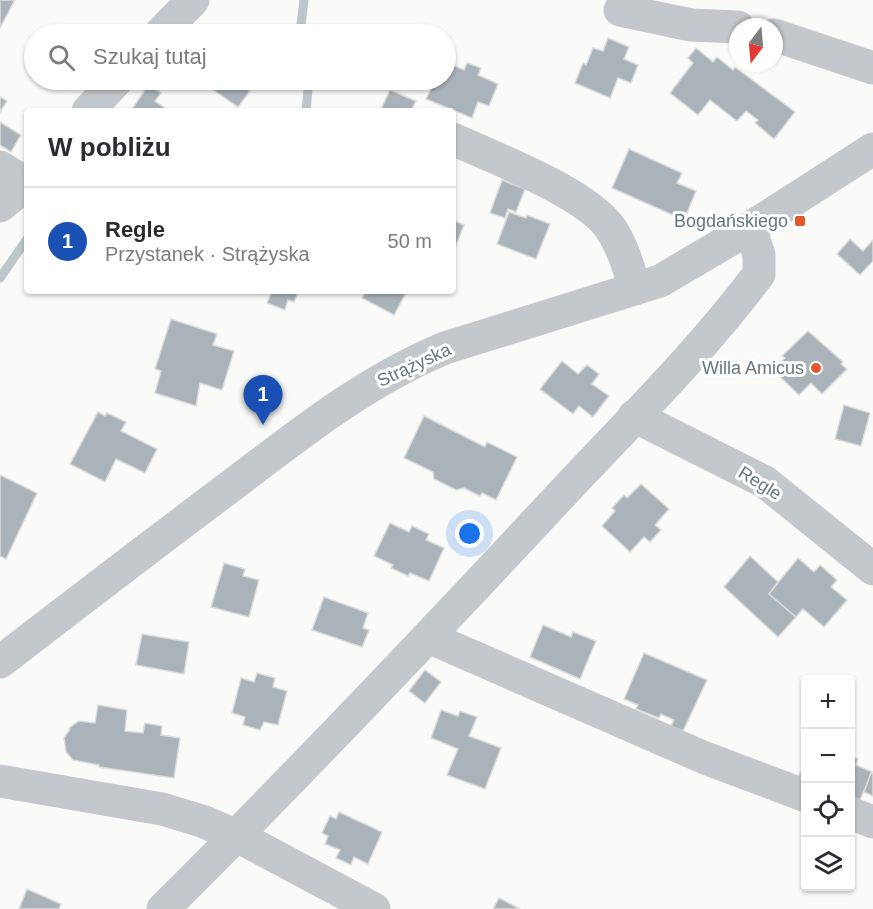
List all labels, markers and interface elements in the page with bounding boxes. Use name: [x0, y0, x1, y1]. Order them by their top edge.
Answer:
north arrow: [729, 18, 783, 72]
search box: [24, 24, 456, 90]
icon: search: [45, 41, 78, 74]
text: Szukaj tutaj: [93, 44, 207, 69]
text: W pobliżu: [48, 132, 171, 162]
place label: Bogdańskiego: [674, 211, 788, 231]
marker: Bogdańskiego: [793, 214, 807, 228]
text: Regle: [105, 217, 165, 242]
text: 1: [62, 230, 73, 252]
text: 50 m: [388, 230, 432, 252]
text: Przystanek · Strążyska: [105, 243, 310, 265]
street label: Strążyska: [374, 339, 455, 391]
place label: Willa Amicus: [702, 358, 804, 378]
marker: Willa Amicus: [809, 361, 823, 375]
pin: 1: [244, 376, 282, 425]
street label: Regle: [735, 462, 785, 504]
your location: [455, 519, 484, 548]
map controls: [801, 675, 855, 891]
button: +: [801, 675, 855, 729]
button: −: [801, 729, 855, 783]
button: locate: [801, 783, 855, 837]
button: layers: [801, 837, 855, 891]

